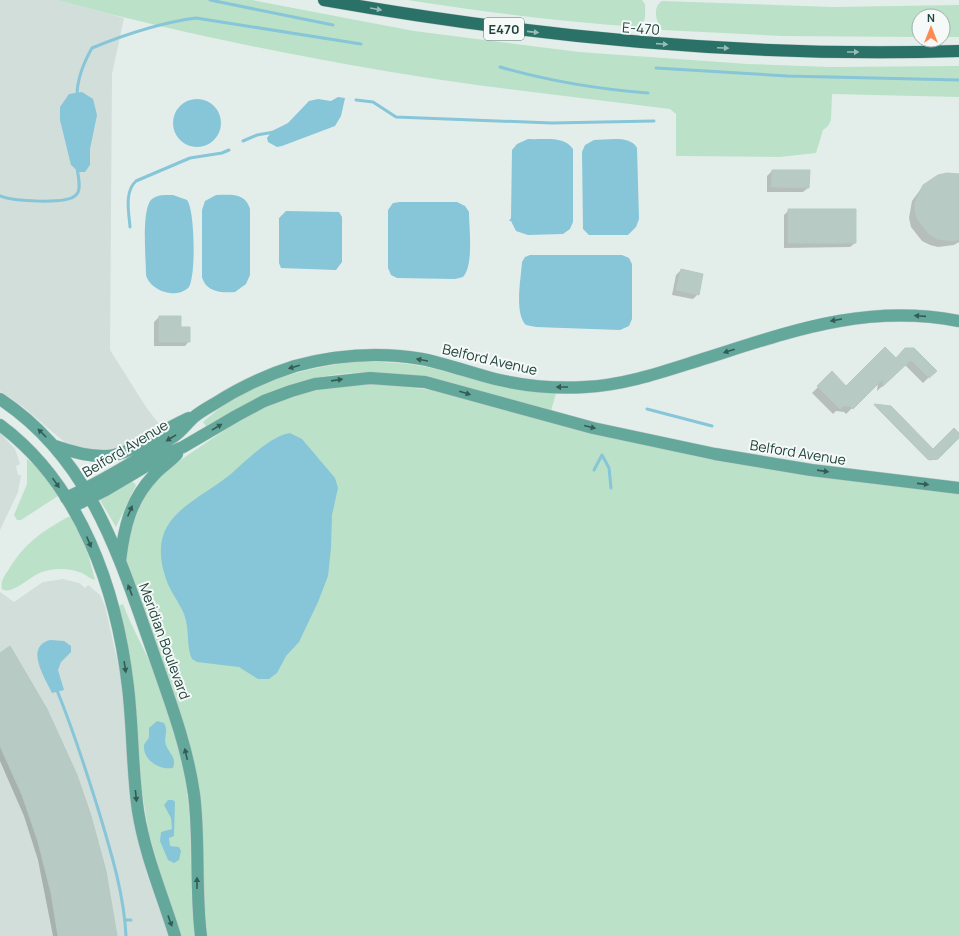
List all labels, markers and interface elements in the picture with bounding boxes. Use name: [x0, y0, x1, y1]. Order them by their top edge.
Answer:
one-way arrow: [370, 7, 382, 13]
north arrow: [911, 8, 951, 48]
text: N: [927, 10, 935, 25]
street label: E-470: [621, 17, 661, 39]
road number: E470: [484, 18, 524, 40]
one-way arrow: [527, 29, 539, 35]
one-way arrow: [656, 41, 668, 48]
one-way arrow: [717, 45, 729, 52]
one-way arrow: [847, 49, 860, 55]
one-way arrow: [914, 312, 926, 319]
one-way arrow: [829, 318, 842, 324]
street label: Belford Avenue: [441, 339, 539, 379]
one-way arrow: [723, 348, 735, 354]
one-way arrow: [416, 356, 428, 362]
one-way arrow: [287, 364, 299, 370]
one-way arrow: [331, 377, 343, 383]
one-way arrow: [555, 384, 568, 390]
one-way arrow: [459, 390, 471, 396]
street label: Belford Avenue: [79, 415, 171, 481]
one-way arrow: [212, 423, 222, 431]
one-way arrow: [584, 425, 596, 431]
one-way arrow: [38, 429, 47, 438]
one-way arrow: [165, 435, 176, 442]
street label: Belford Avenue: [749, 435, 847, 469]
one-way arrow: [817, 468, 829, 474]
one-way arrow: [52, 477, 60, 488]
one-way arrow: [917, 481, 929, 487]
one-way arrow: [127, 505, 134, 517]
one-way arrow: [87, 537, 93, 549]
street label: Meridian Boulevard: [135, 580, 195, 702]
one-way arrow: [126, 583, 132, 595]
one-way arrow: [122, 661, 128, 673]
one-way arrow: [183, 748, 189, 760]
one-way arrow: [133, 790, 140, 802]
one-way arrow: [194, 876, 200, 889]
one-way arrow: [167, 916, 173, 928]

